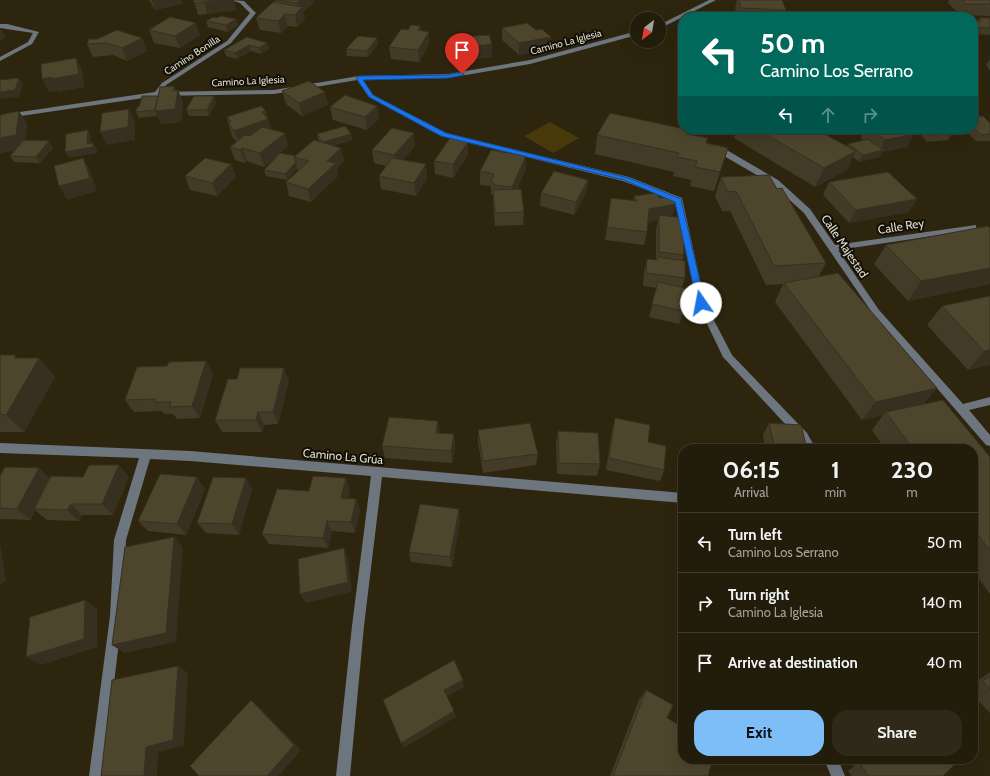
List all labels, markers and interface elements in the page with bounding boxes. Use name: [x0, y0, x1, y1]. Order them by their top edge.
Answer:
north arrow: [630, 12, 666, 48]
map controls: [630, 12, 666, 48]
street label: Camino La Iglesia: [529, 26, 603, 58]
text: 50 m: [760, 26, 825, 60]
icon: left: [694, 28, 746, 80]
street label: Camino Bonilla: [162, 32, 222, 78]
pin: [445, 33, 479, 74]
icon: arrive: [451, 39, 473, 61]
text: Camino Los Serrano: [760, 60, 913, 82]
street label: Camino La Iglesia: [211, 73, 285, 89]
icon: left: [775, 104, 797, 126]
icon: ahead: [817, 104, 839, 126]
icon: right: [859, 104, 881, 126]
street label: Calle Majestad: [818, 211, 872, 281]
street label: Calle Rey: [877, 215, 925, 237]
position arrow: [680, 282, 722, 324]
street label: Camino La Grúa: [302, 445, 384, 467]
text: 06:15: [723, 455, 780, 484]
text: 1: [831, 455, 840, 484]
text: 230: [891, 455, 933, 484]
text: Arrival: [734, 484, 769, 500]
text: min: [825, 484, 846, 500]
text: m: [906, 484, 918, 500]
text: Turn left: [728, 526, 782, 544]
icon: left: [694, 532, 716, 554]
text: 50 m: [927, 534, 962, 552]
text: Camino Los Serrano: [728, 544, 839, 560]
text: Turn right: [728, 586, 789, 604]
icon: right: [694, 592, 716, 614]
text: 140 m: [921, 594, 962, 612]
text: Camino La Iglesia: [728, 604, 823, 620]
icon: arrive: [694, 652, 716, 674]
text: Arrive at destination: [728, 654, 858, 672]
text: 40 m: [926, 654, 962, 672]
button: Exit: [694, 710, 824, 756]
button: Share: [832, 710, 962, 756]

